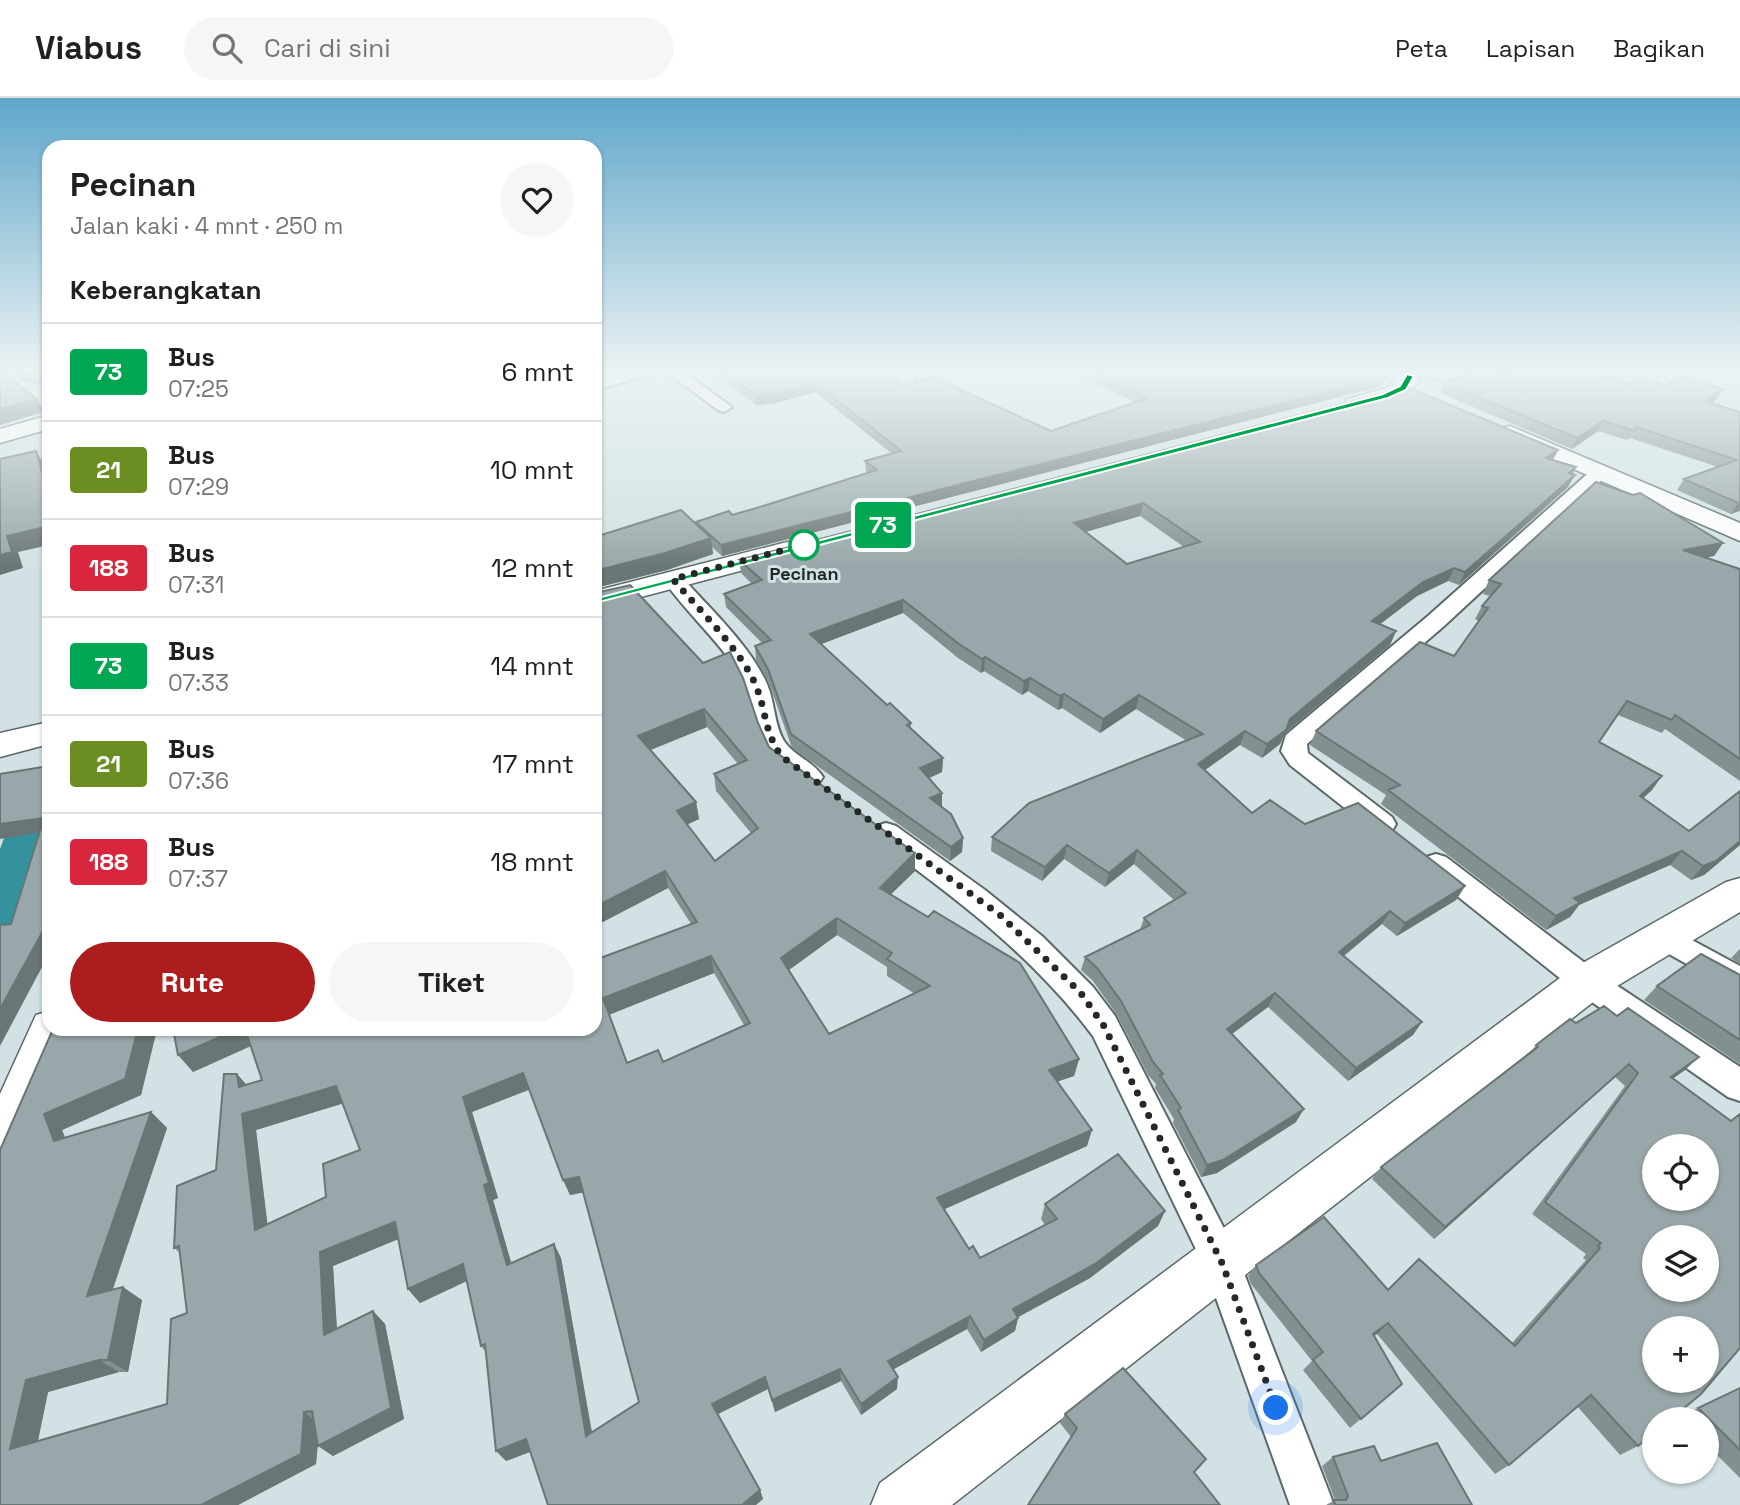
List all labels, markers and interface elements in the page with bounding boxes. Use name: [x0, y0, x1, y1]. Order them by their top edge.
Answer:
search box: [184, 17, 674, 80]
text: Viabus: [35, 27, 142, 69]
icon: search: [208, 29, 246, 67]
text: Cari di sini: [264, 31, 391, 65]
text: Peta: [1395, 33, 1448, 64]
text: Lapisan: [1486, 33, 1575, 64]
text: Bagikan: [1613, 33, 1705, 64]
button: heart: [500, 163, 574, 237]
text: Pecinan: [70, 164, 196, 206]
text: Jalan kaki · 4 mnt · 250 m: [70, 211, 343, 241]
text: Keberangkatan: [70, 273, 262, 307]
text: Bus: [168, 340, 215, 374]
text: 6 mnt: [502, 355, 574, 389]
text: 73: [95, 356, 122, 387]
text: 07:25: [168, 374, 229, 404]
text: Bus: [168, 438, 215, 472]
text: 10 mnt: [490, 453, 574, 487]
text: 21: [96, 454, 121, 485]
text: 07:29: [168, 472, 229, 502]
line badge: 73: [852, 502, 914, 548]
text: 73: [869, 509, 897, 540]
marker: Pecinan: [789, 530, 819, 560]
text: Bus: [168, 536, 215, 570]
text: 12 mnt: [491, 551, 574, 585]
text: 188: [89, 552, 128, 583]
place label: Pecinan: [770, 562, 838, 585]
text: 07:31: [168, 570, 224, 600]
text: Bus: [168, 634, 215, 668]
text: 14 mnt: [490, 649, 574, 683]
text: 73: [95, 650, 122, 681]
text: 07:33: [168, 668, 229, 698]
text: Bus: [168, 732, 215, 766]
text: 17 mnt: [492, 747, 574, 781]
text: 21: [96, 748, 121, 779]
text: 07:36: [168, 766, 229, 796]
text: Bus: [168, 830, 215, 864]
text: 18 mnt: [490, 845, 574, 879]
text: 188: [89, 846, 128, 877]
text: 07:37: [168, 864, 228, 894]
button: Rute: [70, 942, 315, 1022]
button: Tiket: [329, 942, 574, 1022]
map controls: [1642, 1134, 1719, 1484]
button: locate: [1642, 1134, 1719, 1211]
button: layers: [1642, 1225, 1719, 1302]
button: +: [1642, 1316, 1719, 1393]
your location: [1258, 1390, 1293, 1425]
button: −: [1642, 1407, 1719, 1484]

